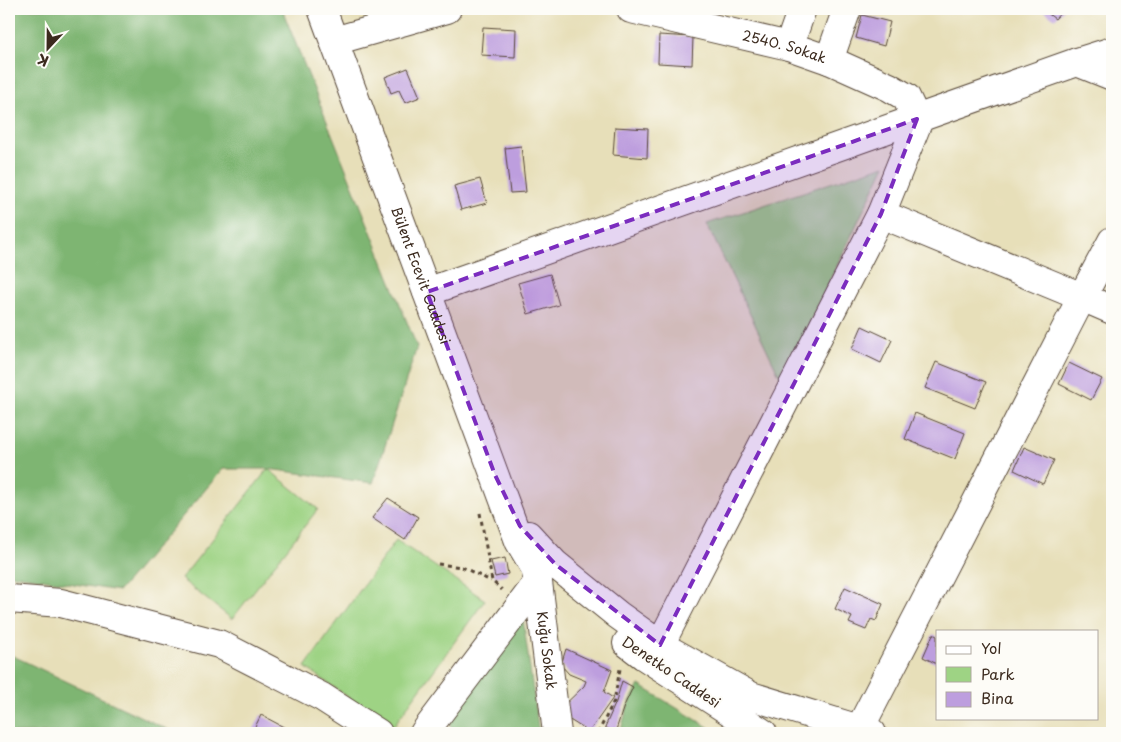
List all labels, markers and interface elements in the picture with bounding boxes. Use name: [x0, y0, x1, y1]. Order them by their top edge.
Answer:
north arrow: [22, 22, 72, 72]
street label: 2540. Sokak: [740, 24, 829, 68]
text: K: [34, 49, 52, 72]
street label: Bülent Ecevit Caddesi: [386, 203, 456, 347]
street label: Kuğu Sokak: [532, 610, 562, 691]
legend: [936, 630, 1098, 720]
street label: Denetko Caddesi: [618, 631, 725, 713]
text: Yol: [981, 636, 1002, 659]
text: Park: [981, 662, 1015, 685]
text: Bina: [981, 686, 1014, 709]

